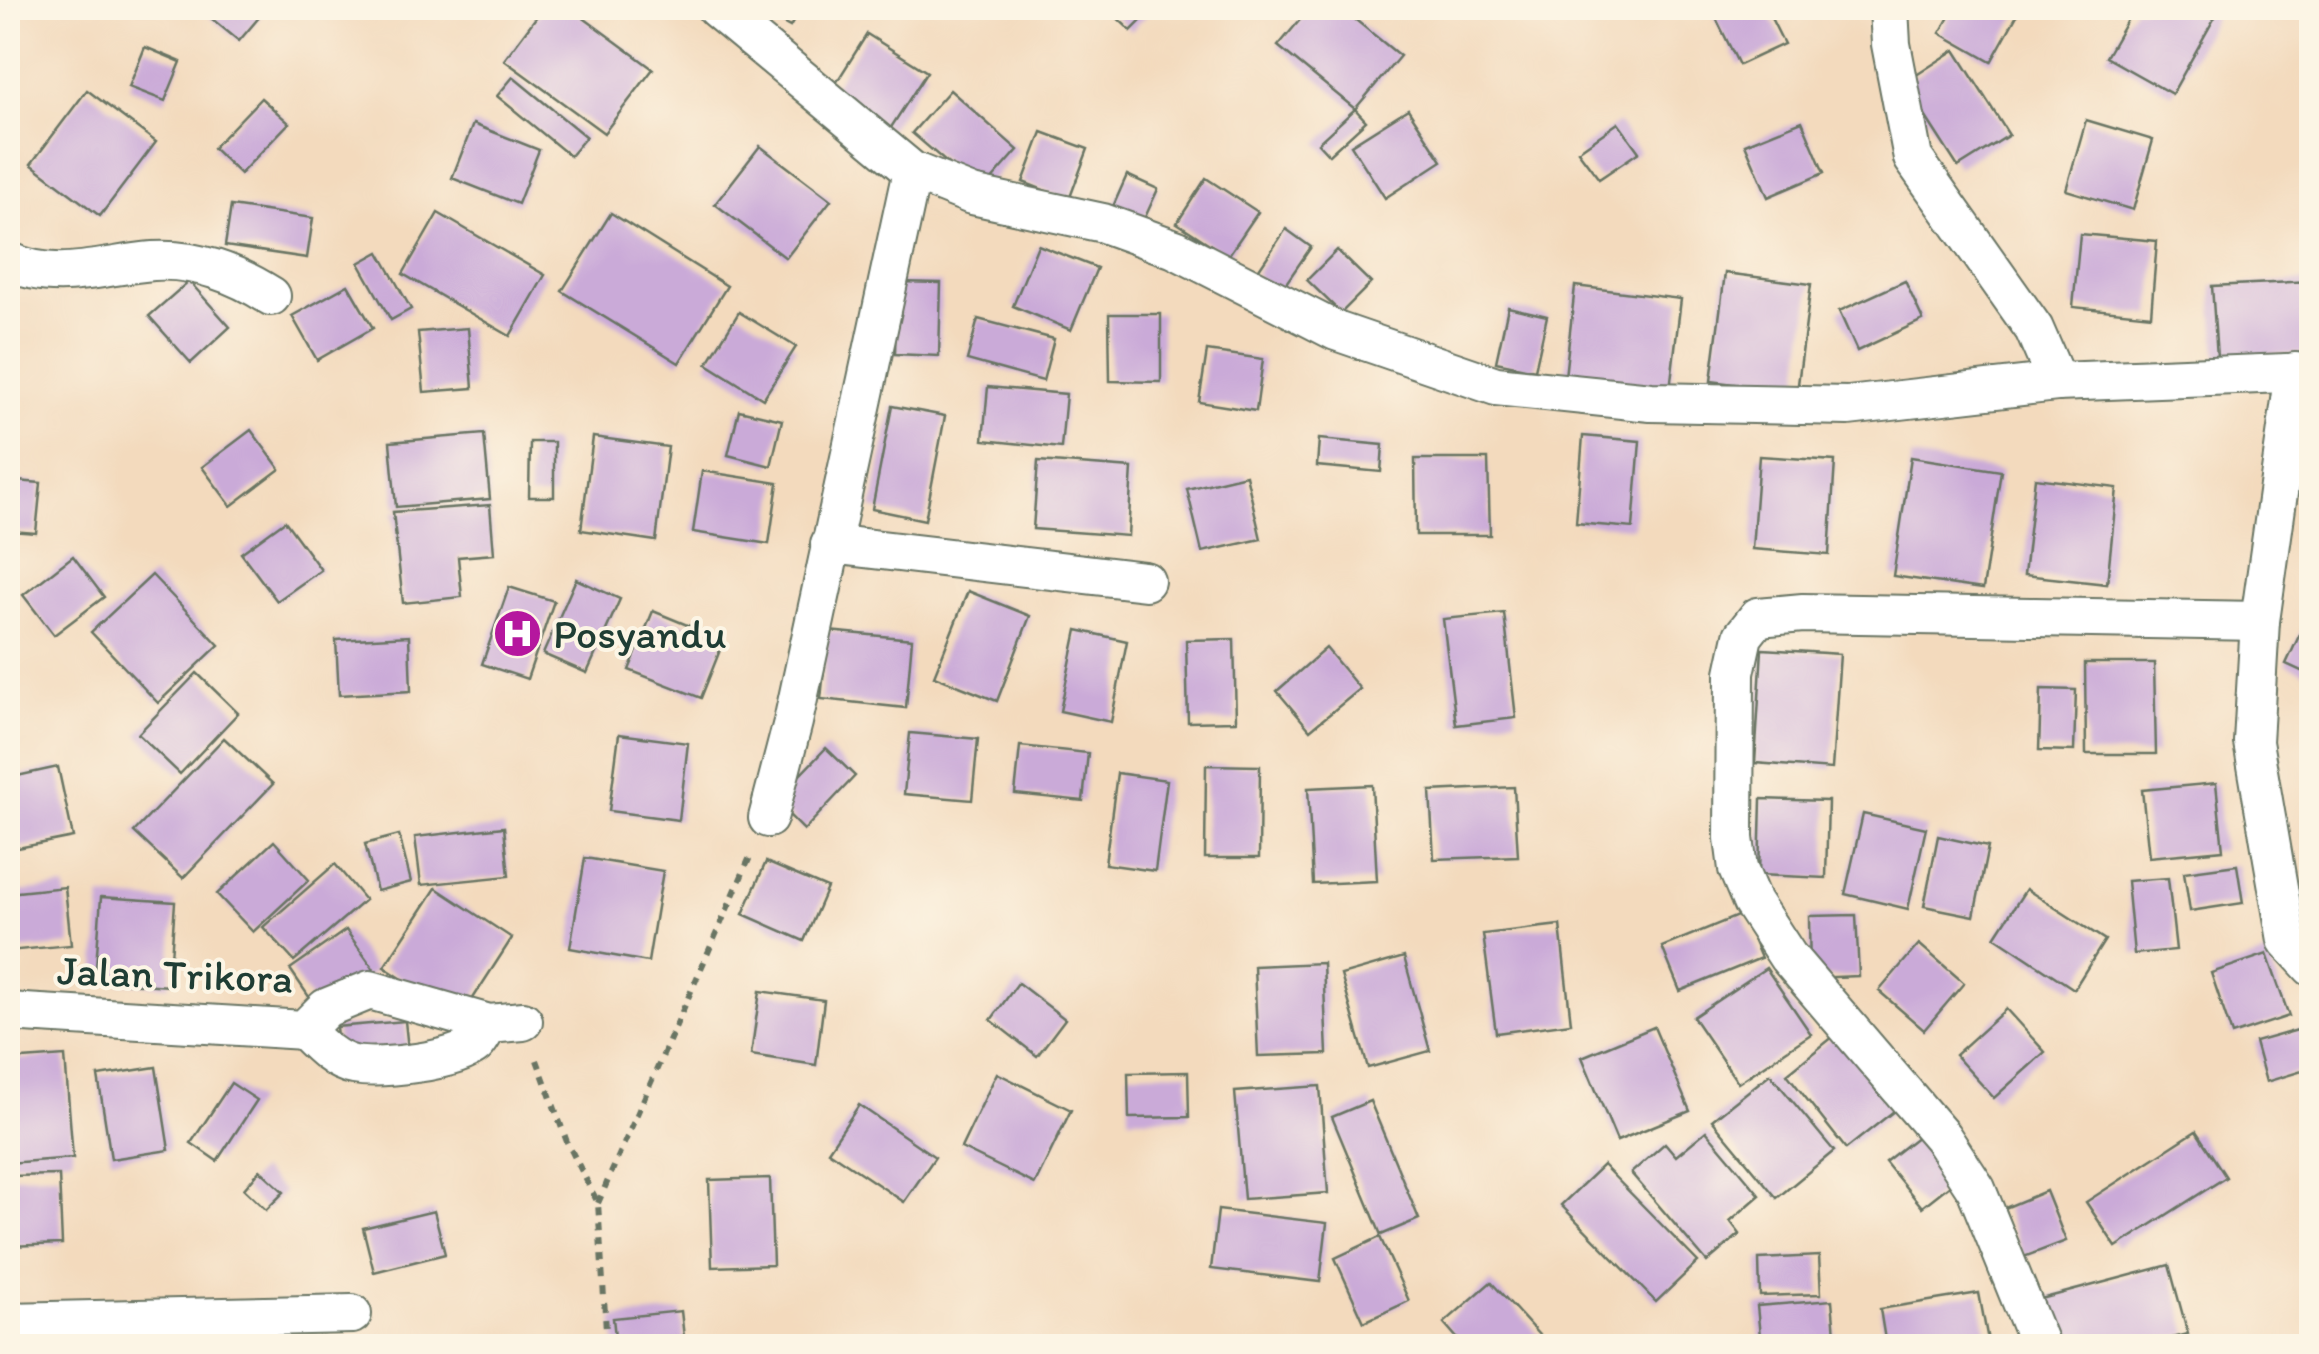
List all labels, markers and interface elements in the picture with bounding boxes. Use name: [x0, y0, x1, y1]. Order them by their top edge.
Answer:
hospital icon: Posyandu: [492, 607, 544, 659]
place label: Posyandu: [553, 608, 727, 659]
street label: Jalan Trikora: [56, 944, 294, 1004]

